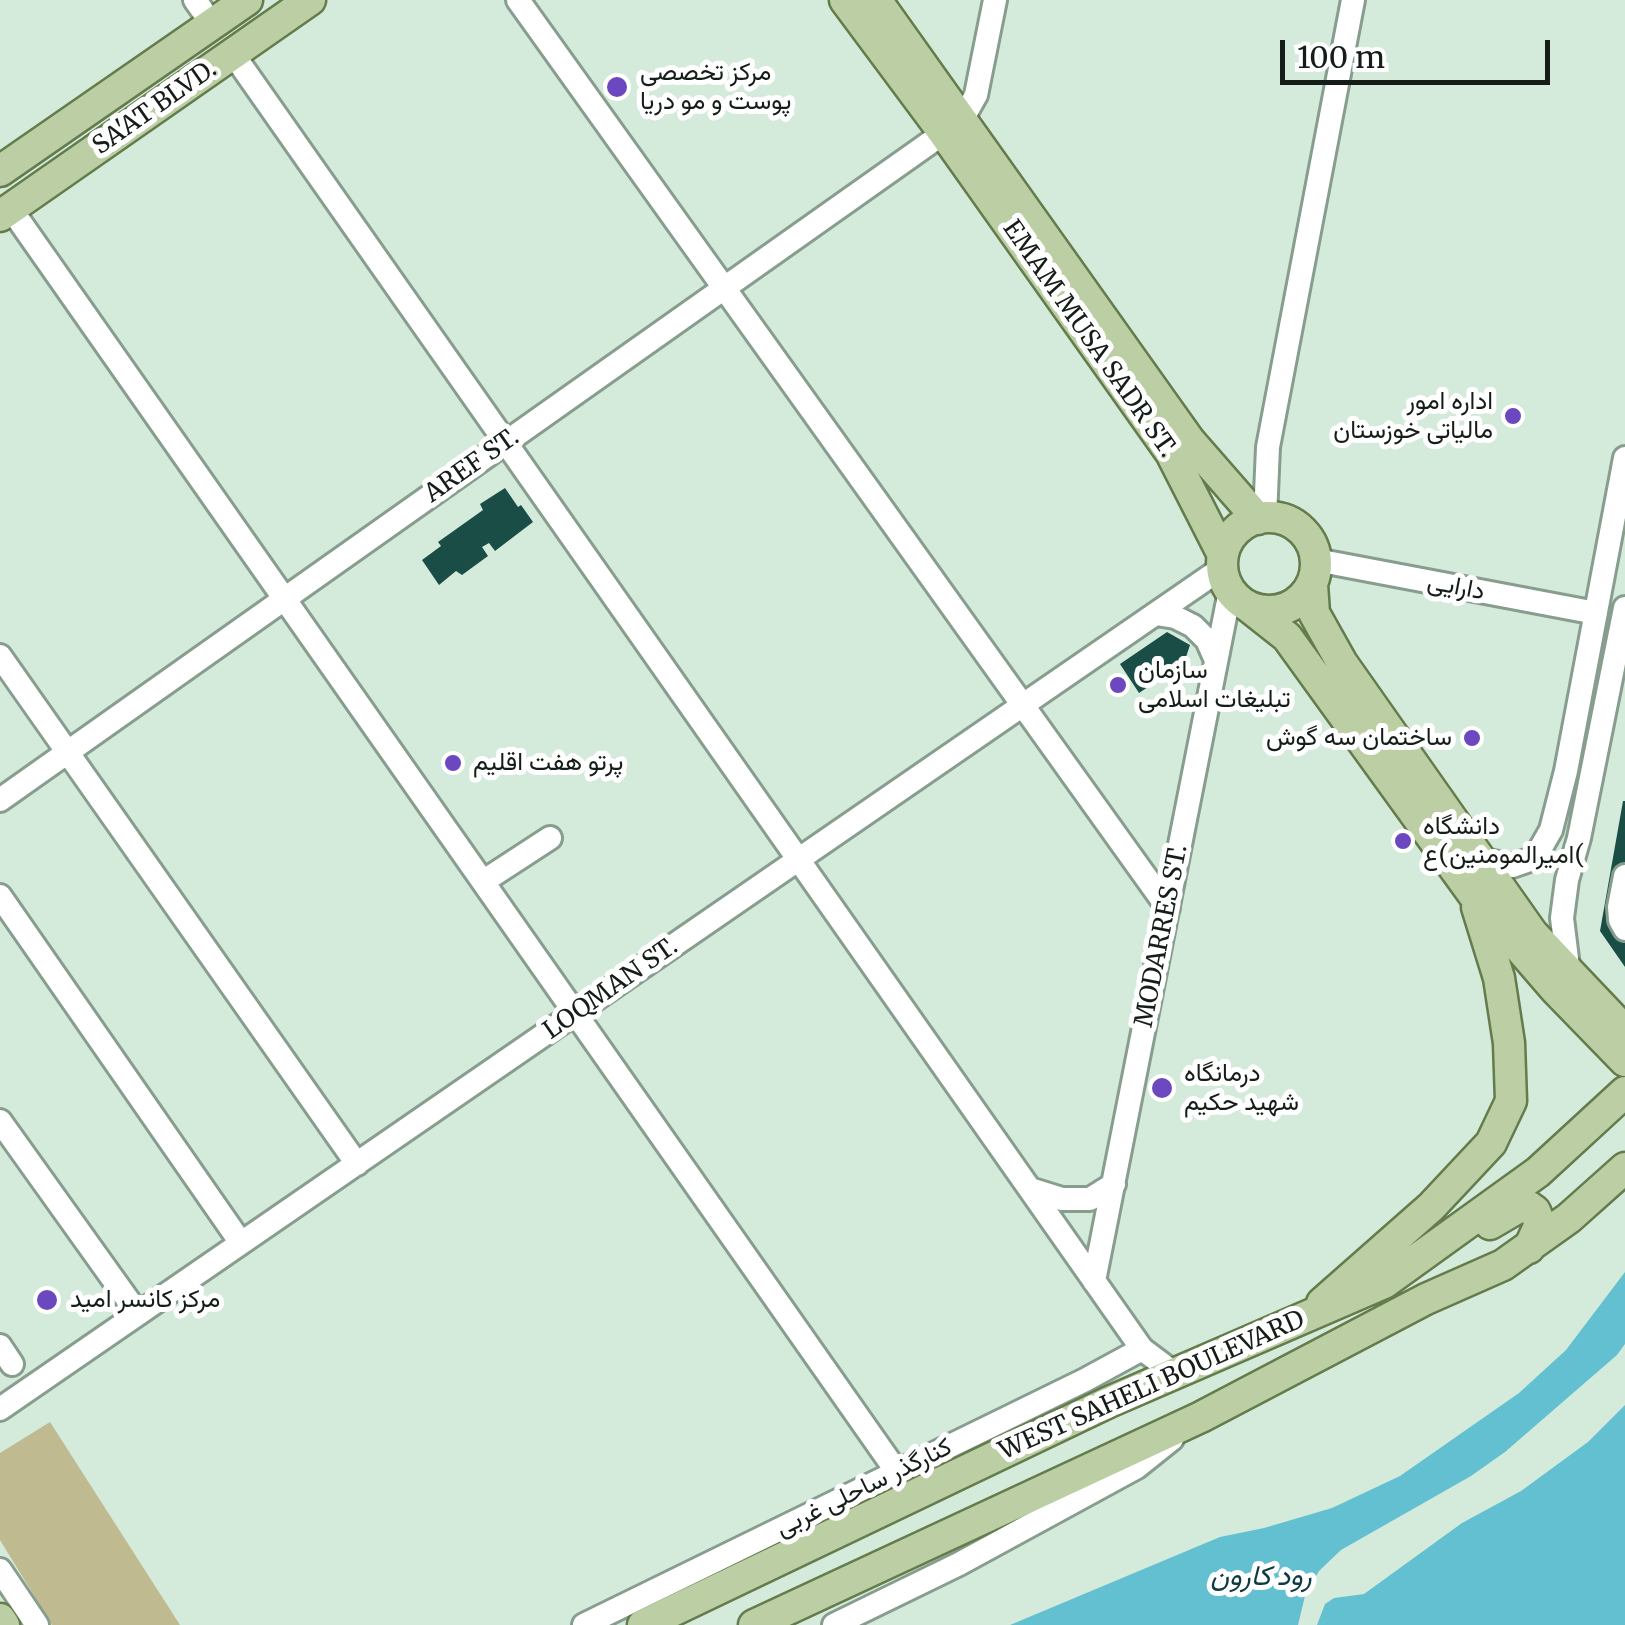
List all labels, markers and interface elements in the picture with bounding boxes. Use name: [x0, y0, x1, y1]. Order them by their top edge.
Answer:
scale bar: [1285, 20, 1555, 82]
text: 100 m: [1297, 38, 1385, 76]
street label: SA'AT BLVD.: [87, 54, 223, 162]
place label: مرکز تخصصی پوست و مو دریا: [640, 58, 791, 117]
marker: مرکز تخصصی پوست و مو دریا: [604, 74, 630, 100]
street label: EMAM MUSA SADR ST.: [996, 215, 1182, 463]
place label: اداره امور مالیاتی خوزستان: [1333, 387, 1493, 446]
marker: اداره امور مالیاتی خوزستان: [1502, 405, 1524, 427]
street label: AREF ST.: [419, 423, 525, 509]
street label: دارایی: [1425, 567, 1487, 607]
place label: سازمان تبلیغات اسلامی: [1138, 656, 1291, 715]
marker: سازمان تبلیغات اسلامی: [1107, 674, 1129, 696]
place label: ساختمان سه گوش: [1266, 723, 1452, 753]
marker: ساختمان سه گوش: [1461, 727, 1483, 749]
place label: پرتو هفت اقلیم: [473, 748, 623, 778]
marker: پرتو هفت اقلیم: [442, 752, 464, 774]
place label: دانشگاه امیرالمومنین)ع(: [1423, 812, 1585, 871]
marker: دانشگاه امیرالمومنین)ع(: [1392, 830, 1414, 852]
street label: MODARRES ST.: [1130, 842, 1194, 1030]
street label: LOQMAN ST.: [538, 932, 684, 1046]
place label: درمانگاه شهید حکیم: [1184, 1059, 1299, 1118]
marker: درمانگاه شهید حکیم: [1149, 1075, 1175, 1101]
place label: مرکز کانسر امید: [70, 1285, 220, 1315]
marker: مرکز کانسر امید: [34, 1287, 60, 1313]
street label: WEST SAHELI BOULEVARD: [995, 1305, 1309, 1467]
street label: کنارگذر ساحلی غربی: [771, 1432, 957, 1544]
water label: رود کارون: [1210, 1560, 1312, 1594]

